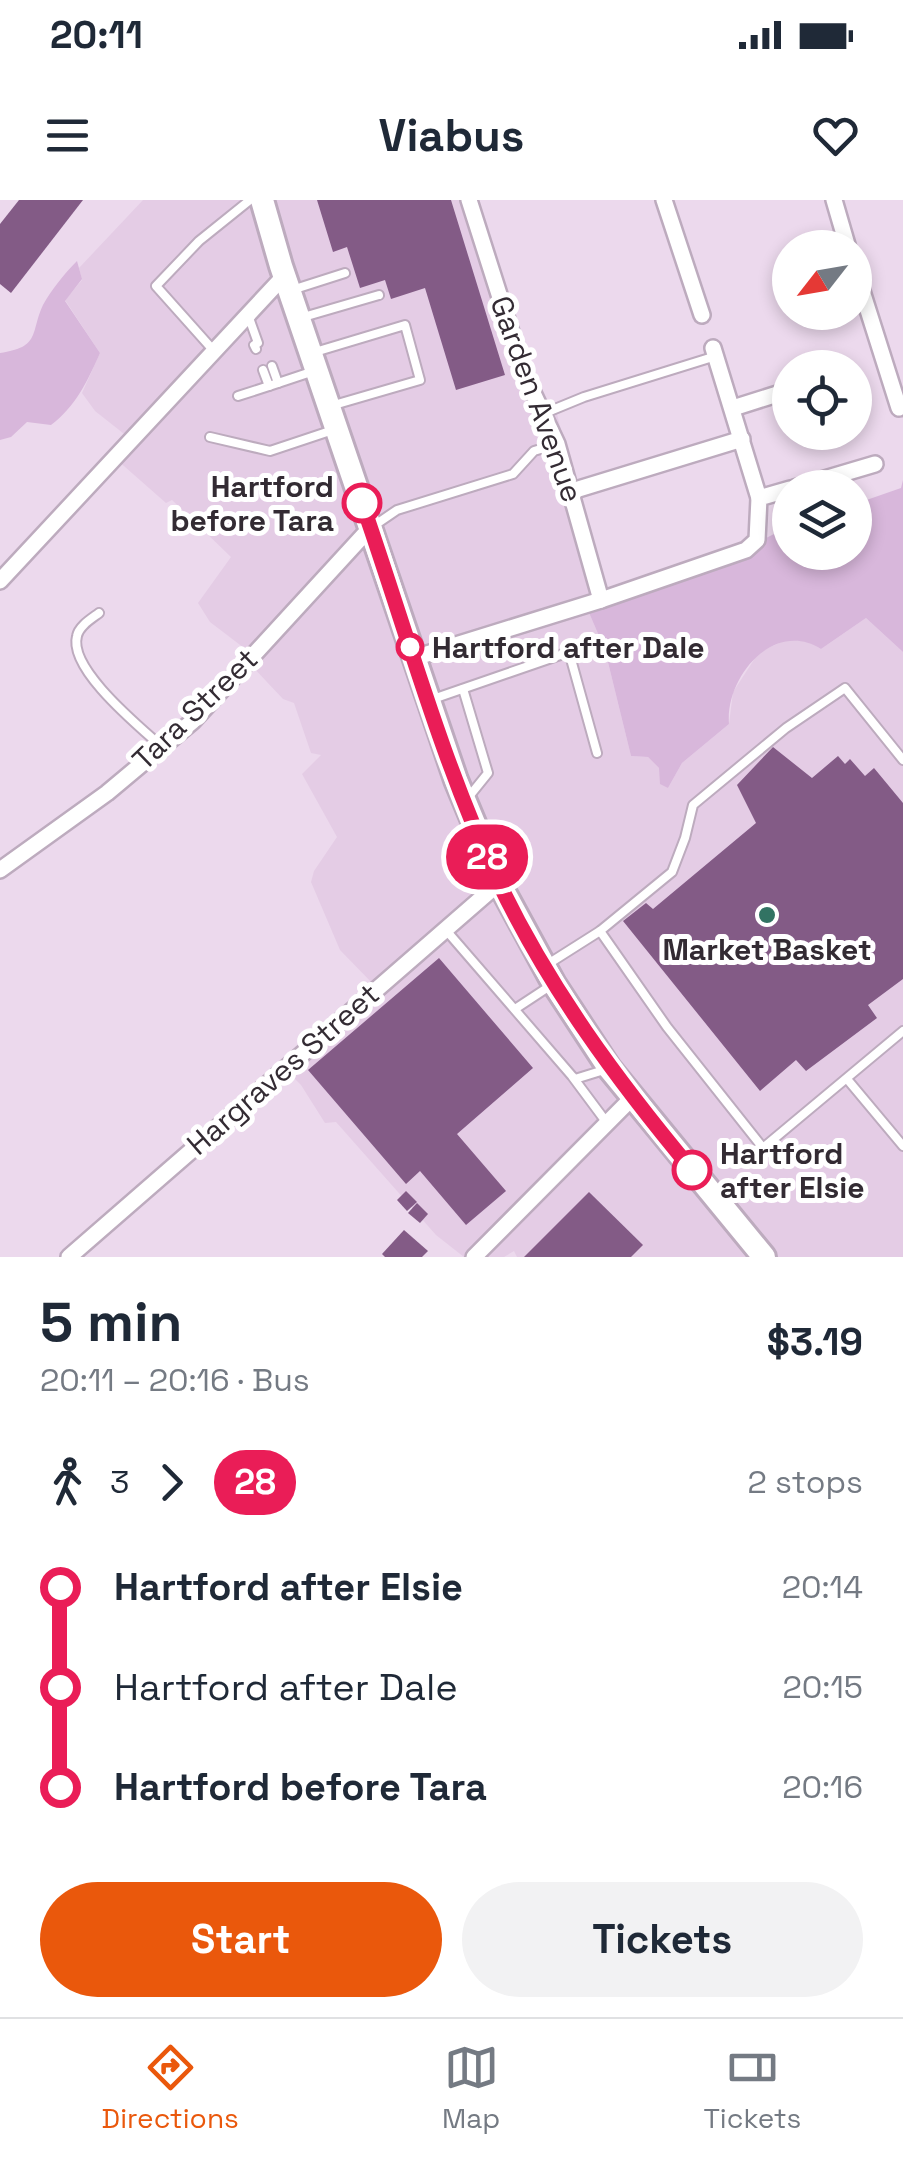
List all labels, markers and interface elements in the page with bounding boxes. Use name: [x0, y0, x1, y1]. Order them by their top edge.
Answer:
text: 20:11: [50, 11, 143, 59]
text: Viabus: [379, 107, 524, 164]
icon: menu: [40, 108, 95, 163]
icon: heart: [808, 108, 863, 163]
north arrow: [772, 230, 872, 330]
map controls: [772, 230, 872, 570]
street label: Garden Avenue: [482, 291, 592, 507]
button: locate: [772, 350, 872, 450]
place label: Hartford before Tara: [170, 467, 334, 540]
button: layers: [772, 470, 872, 570]
marker: Hartford before Tara: [343, 484, 381, 522]
place label: Hartford after Dale: [432, 628, 705, 667]
marker: Hartford after Dale: [397, 634, 423, 660]
street label: Tara Street: [124, 640, 266, 778]
line badge: 28: [442, 824, 532, 890]
text: 28: [466, 835, 508, 879]
marker: Market Basket: [756, 904, 778, 926]
place label: Market Basket: [662, 930, 872, 969]
street label: Hargraves Street: [179, 975, 387, 1163]
place label: Hartford after Elsie: [720, 1134, 865, 1207]
marker: Hartford after Elsie: [673, 1151, 711, 1189]
text: 5 min: [40, 1287, 182, 1357]
text: $3.19: [767, 1318, 863, 1366]
text: 20:11 – 20:16 · Bus: [40, 1360, 310, 1400]
icon: walk: [40, 1455, 95, 1510]
icon: forward: [144, 1455, 199, 1510]
text: 28: [234, 1460, 276, 1504]
text: 3: [110, 1462, 129, 1502]
text: 2 stops: [748, 1462, 863, 1502]
text: Hartford after Elsie: [114, 1563, 463, 1611]
text: 20:14: [782, 1567, 863, 1607]
text: Hartford after Dale: [114, 1663, 458, 1711]
text: 20:15: [783, 1667, 863, 1707]
text: Hartford before Tara: [114, 1763, 487, 1811]
text: 20:16: [782, 1767, 863, 1807]
button: Start: [40, 1882, 442, 1997]
button: Tickets: [462, 1882, 863, 1997]
tab: Directions: [102, 2040, 239, 2136]
tab: Map: [442, 2040, 500, 2136]
tab: Tickets: [704, 2040, 801, 2136]

